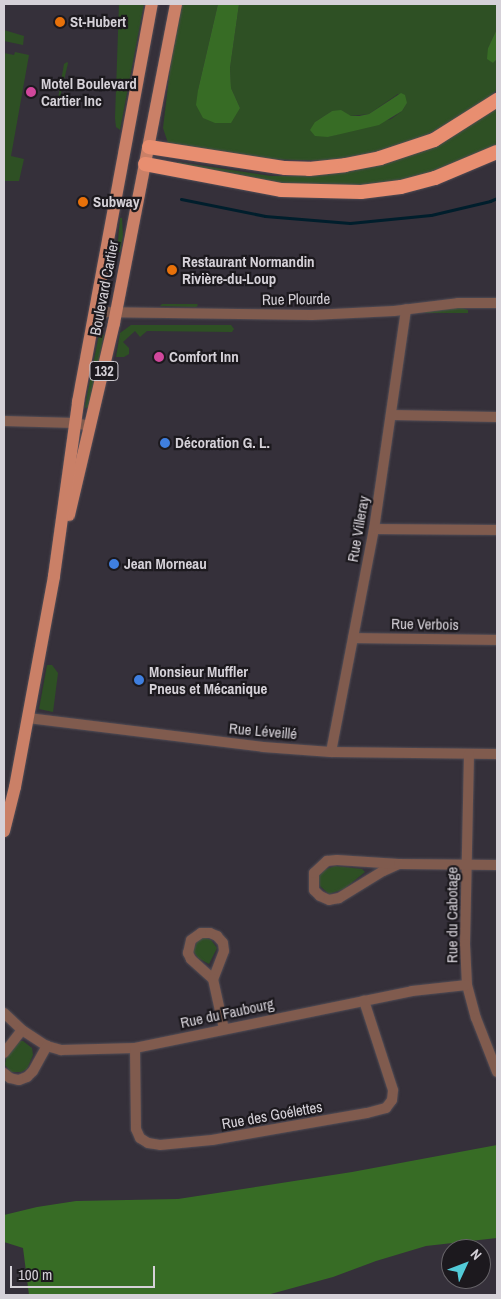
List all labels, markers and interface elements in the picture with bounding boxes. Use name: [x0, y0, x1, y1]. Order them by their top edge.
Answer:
place label: St-Hubert: [70, 13, 126, 31]
marker: St-Hubert: [54, 16, 66, 28]
place label: Motel Boulevard Cartier Inc: [41, 74, 137, 109]
marker: Motel Boulevard Cartier Inc: [25, 86, 37, 98]
place label: Subway: [93, 193, 139, 211]
marker: Subway: [77, 196, 89, 208]
street label: Boulevard Cartier: [86, 239, 122, 337]
place label: Restaurant Normandin Rivière-du-Loup: [182, 252, 315, 287]
marker: Restaurant Normandin Rivière-du-Loup: [166, 264, 178, 276]
street label: Rue Plourde: [262, 289, 330, 309]
place label: Comfort Inn: [169, 348, 239, 366]
marker: Comfort Inn: [153, 351, 165, 363]
road number: 132: [89, 360, 119, 382]
place label: Décoration G. L.: [175, 434, 270, 452]
marker: Décoration G. L.: [159, 437, 171, 449]
street label: Rue Villeray: [343, 495, 373, 563]
place label: Jean Morneau: [124, 555, 207, 573]
marker: Jean Morneau: [108, 558, 120, 570]
street label: Rue Verbois: [391, 614, 459, 634]
place label: Monsieur Muffler Pneus et Mécanique: [149, 662, 267, 697]
marker: Monsieur Muffler Pneus et Mécanique: [133, 674, 145, 686]
street label: Rue Léveillé: [228, 719, 298, 743]
street label: Rue du Cabotage: [443, 867, 461, 963]
street label: Rue du Faubourg: [179, 994, 275, 1032]
street label: Rue des Goélettes: [220, 1097, 324, 1133]
north arrow: [441, 1239, 491, 1289]
text: N: [467, 1245, 486, 1264]
scale bar: [12, 1256, 158, 1288]
text: 100 m: [18, 1264, 52, 1285]

